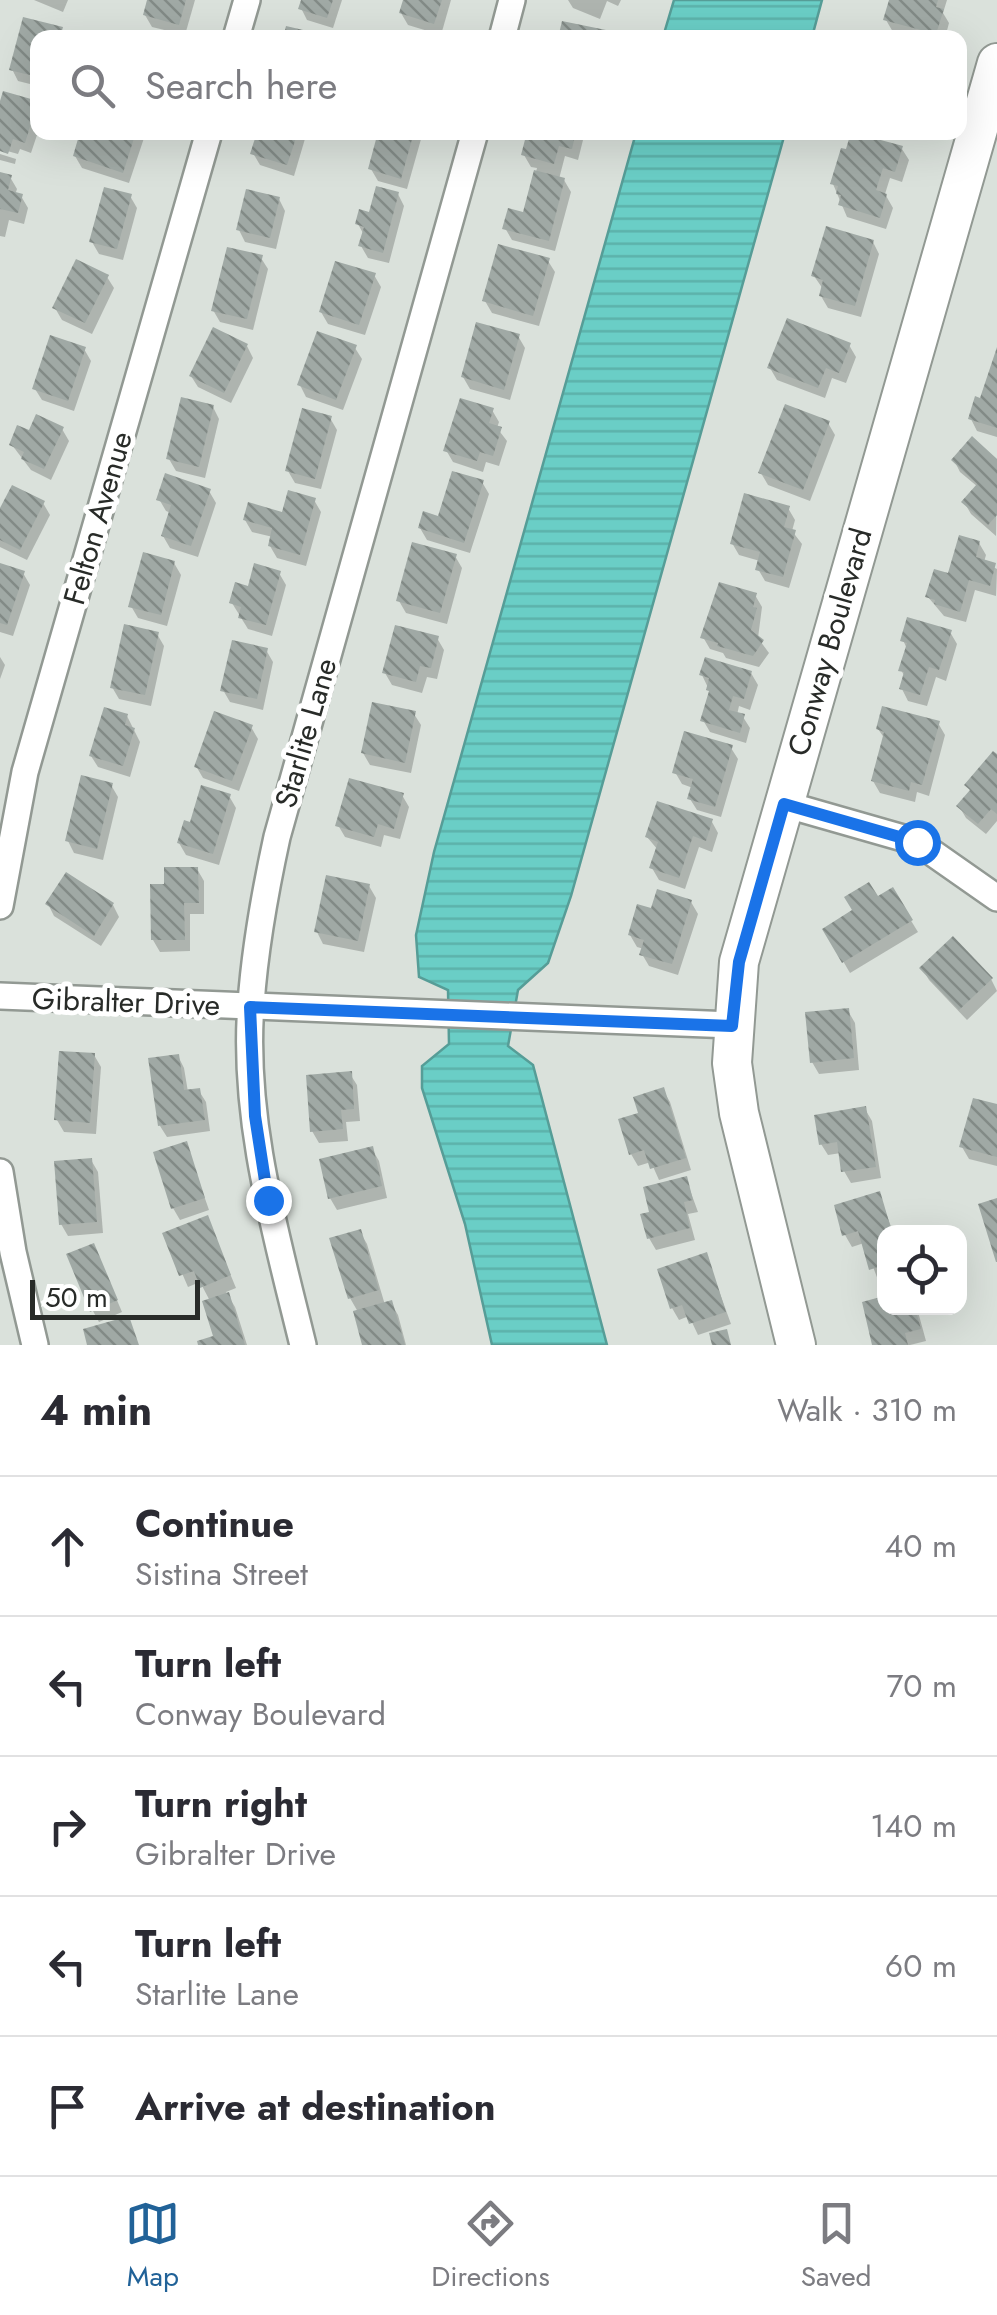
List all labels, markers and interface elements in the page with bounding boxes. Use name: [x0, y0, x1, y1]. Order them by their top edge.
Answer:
search box: [30, 30, 967, 140]
icon: search: [65, 58, 120, 113]
text: Search here: [145, 58, 337, 113]
street label: Felton Avenue: [52, 426, 143, 609]
street label: Conway Boulevard: [776, 523, 883, 761]
street label: Starlite Lane: [264, 653, 347, 813]
route start: [895, 820, 941, 866]
street label: Gibralter Drive: [31, 977, 221, 1026]
route end: [246, 1178, 292, 1224]
map controls: [877, 1225, 967, 1315]
button: locate: [877, 1225, 967, 1315]
scale bar: [30, 1275, 200, 1320]
text: 50 m: [45, 1277, 108, 1318]
text: 4 min: [40, 1380, 152, 1441]
text: Walk · 310 m: [777, 1387, 957, 1433]
text: Continue: [135, 1496, 294, 1551]
icon: ahead: [40, 1519, 95, 1574]
text: 40 m: [885, 1523, 957, 1569]
text: Sistina Street: [135, 1551, 308, 1597]
text: Turn left: [135, 1636, 281, 1691]
icon: left: [40, 1659, 95, 1714]
text: 70 m: [886, 1663, 957, 1709]
text: Conway Boulevard: [135, 1691, 386, 1737]
text: Turn right: [135, 1776, 307, 1831]
icon: right: [40, 1799, 95, 1854]
text: 140 m: [870, 1803, 957, 1849]
text: Gibralter Drive: [135, 1831, 336, 1877]
text: Turn left: [135, 1916, 281, 1971]
icon: left: [40, 1939, 95, 1994]
text: 60 m: [885, 1943, 957, 1989]
text: Starlite Lane: [135, 1971, 299, 2017]
icon: arrive: [40, 2079, 95, 2134]
text: Arrive at destination: [135, 2079, 496, 2134]
tab: Map: [125, 2196, 180, 2297]
tab: Directions: [431, 2196, 550, 2297]
tab: Saved: [801, 2196, 872, 2297]

